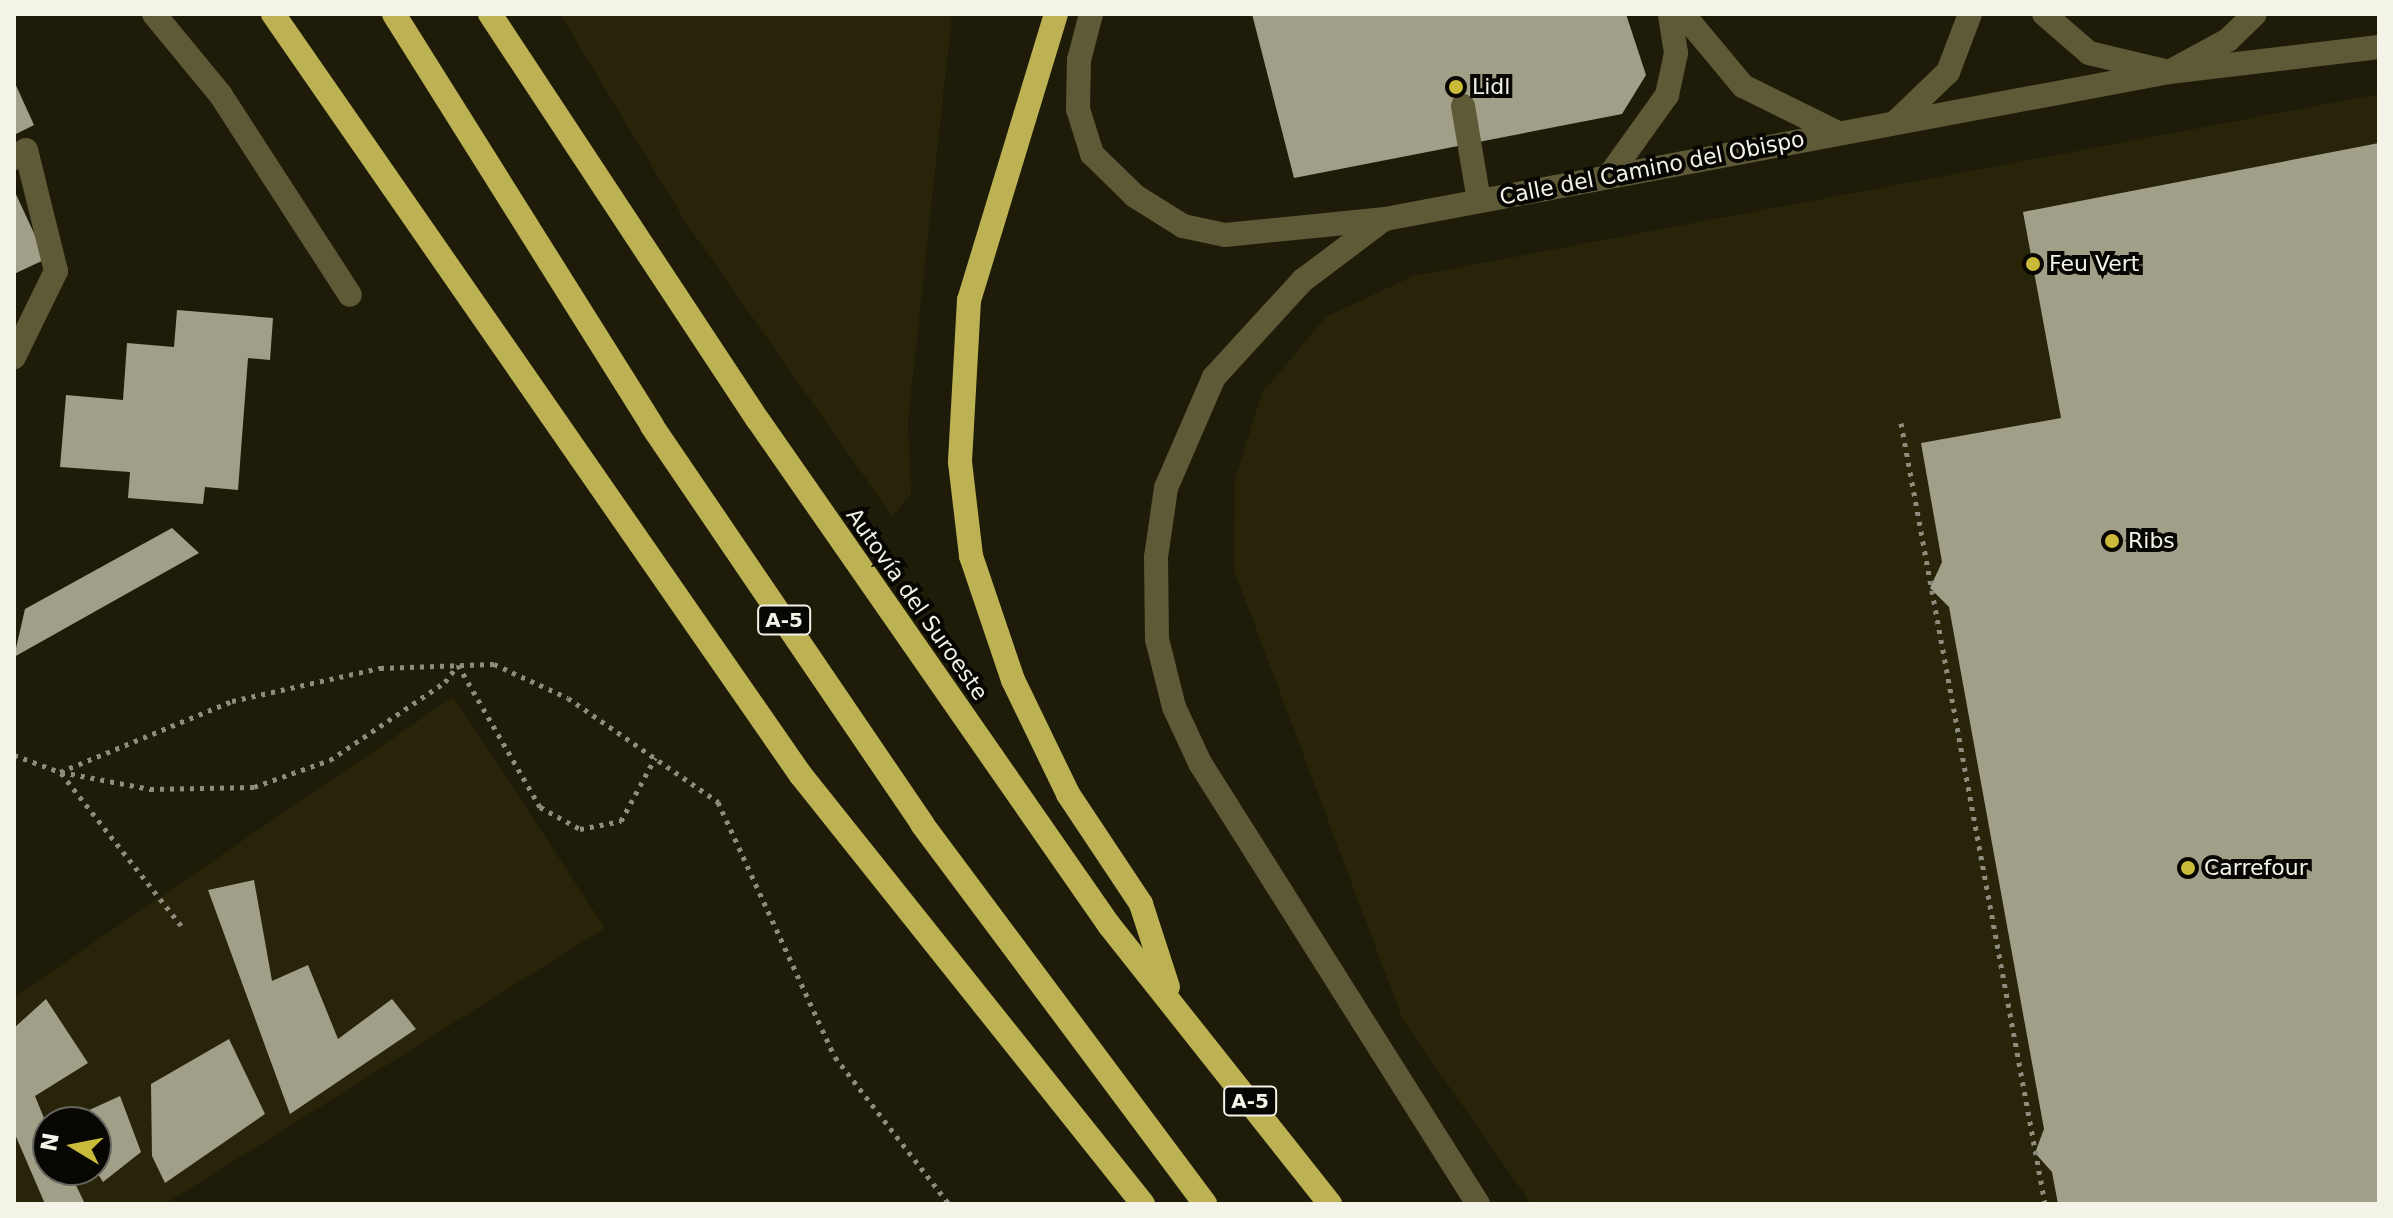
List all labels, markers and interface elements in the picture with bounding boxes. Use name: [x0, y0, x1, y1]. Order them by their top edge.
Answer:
place label: Lidl: [1472, 74, 1510, 100]
marker: Lidl: [1447, 78, 1465, 96]
street label: Calle del Camino del Obispo: [1497, 125, 1807, 211]
place label: Feu Vert: [2049, 251, 2139, 277]
marker: Feu Vert: [2024, 255, 2042, 273]
street label: Autovía del Suroeste: [841, 503, 993, 705]
place label: Ribs: [2128, 528, 2175, 554]
marker: Ribs: [2103, 532, 2121, 550]
road number: A-5: [756, 604, 812, 636]
place label: Carrefour: [2204, 855, 2308, 881]
marker: Carrefour: [2179, 859, 2197, 877]
road number: A-5: [1222, 1085, 1278, 1117]
north arrow: [32, 1106, 112, 1186]
text: N: [36, 1131, 64, 1153]

